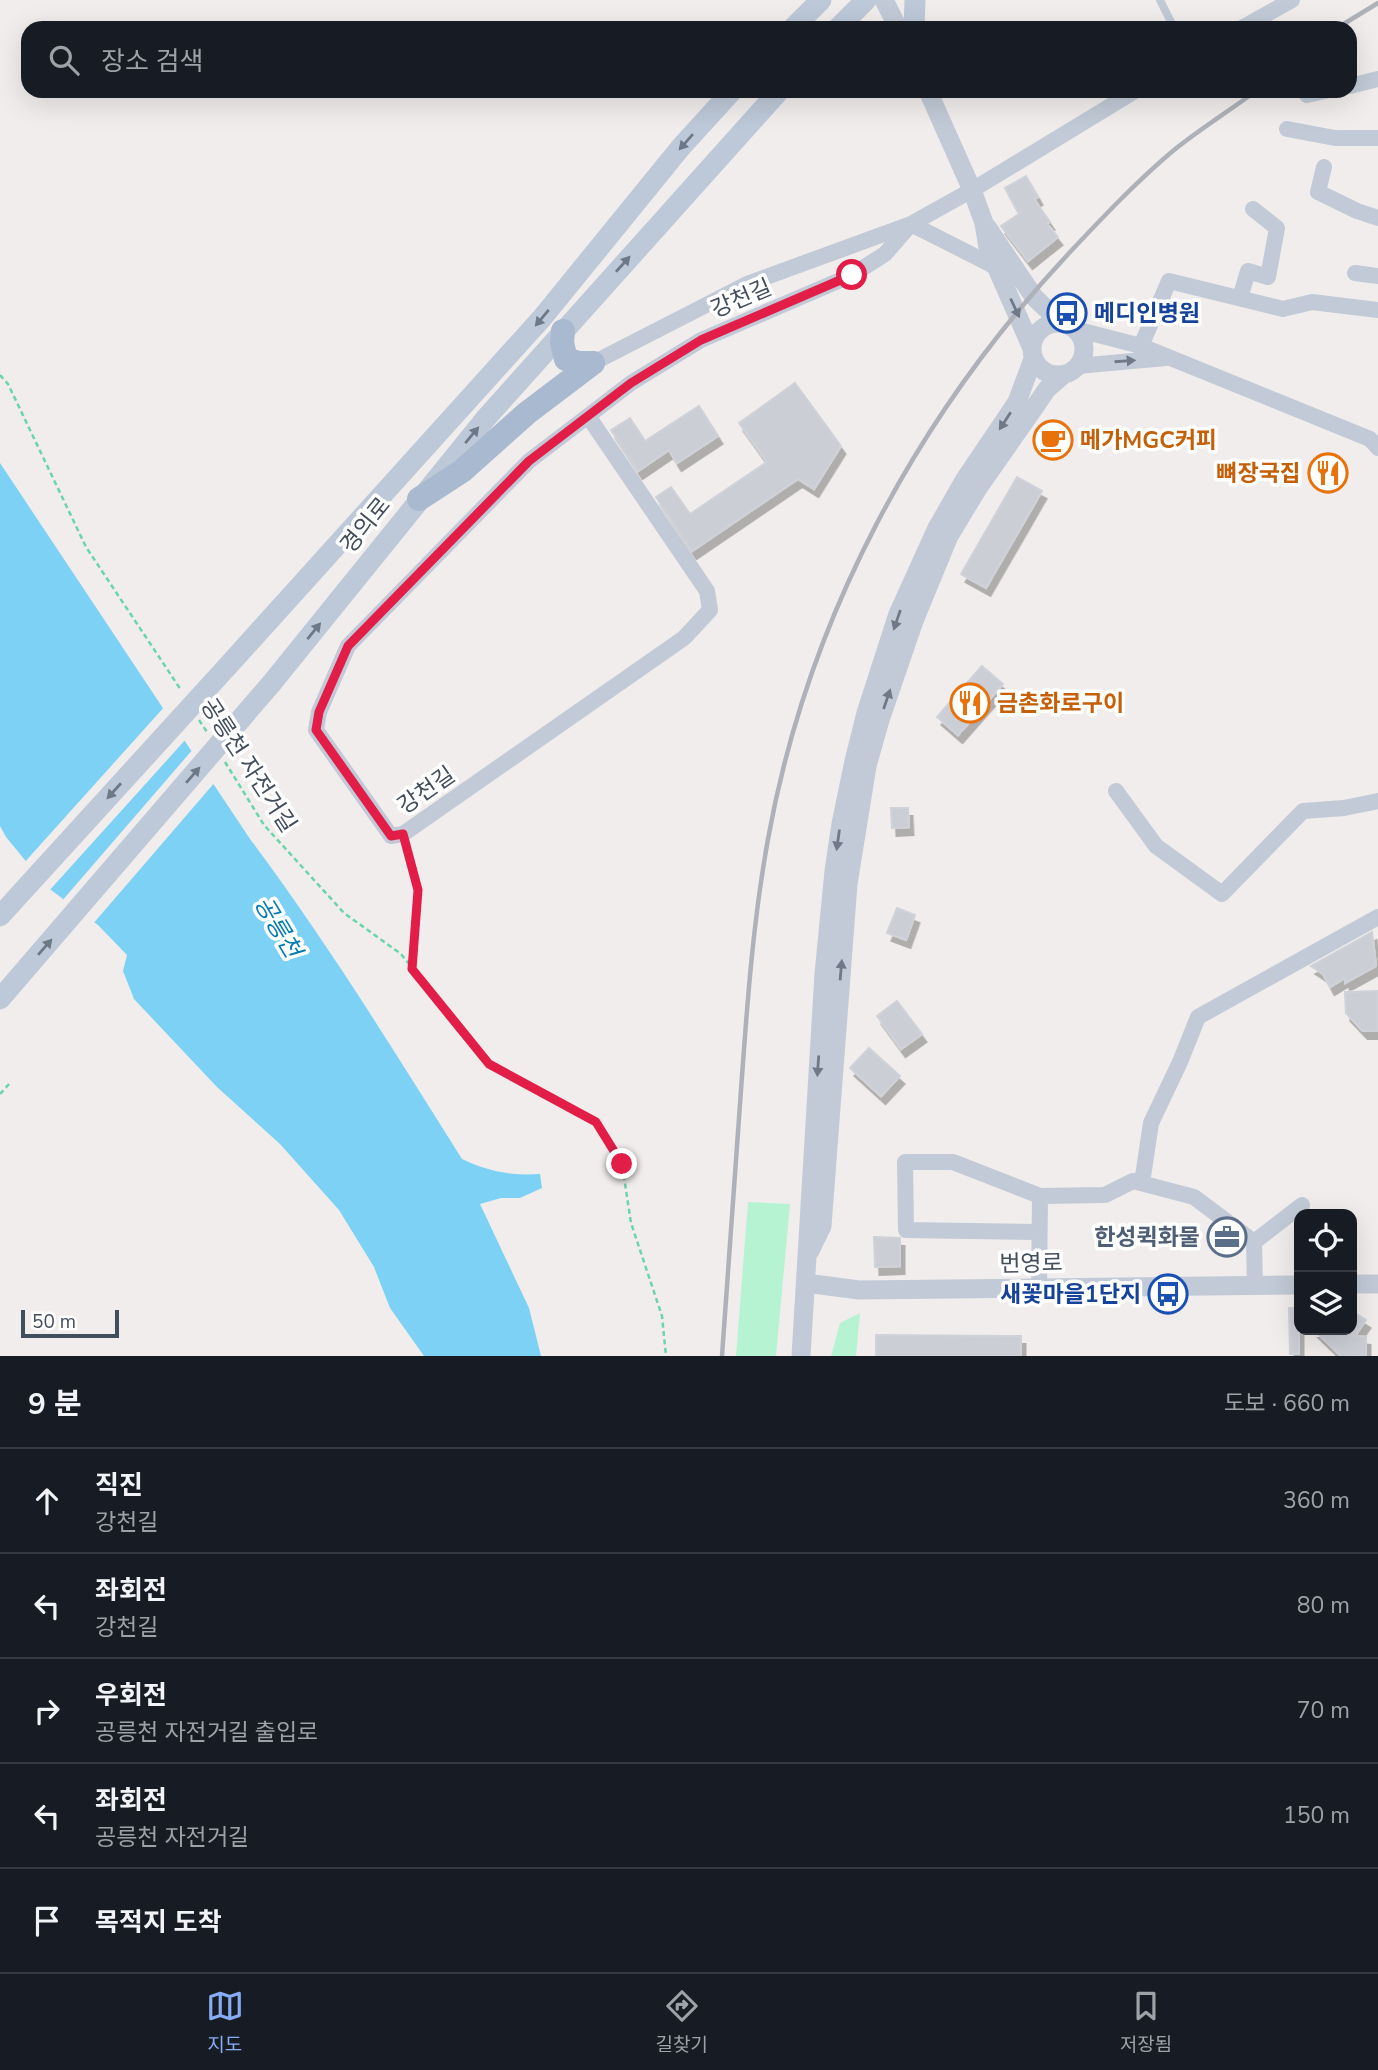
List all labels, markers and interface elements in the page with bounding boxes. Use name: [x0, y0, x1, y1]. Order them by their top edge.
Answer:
search box: [21, 21, 1357, 98]
icon: search: [45, 41, 83, 79]
text: 장소 검색: [101, 44, 203, 79]
one-way arrow: [678, 133, 694, 151]
one-way arrow: [614, 256, 630, 273]
route start: [836, 259, 867, 290]
street label: 강천길: [706, 272, 776, 325]
bus stop icon: 메디인병원: [1046, 292, 1088, 334]
one-way arrow: [1009, 298, 1021, 318]
place label: 메디인병원: [1094, 298, 1200, 329]
one-way arrow: [535, 309, 550, 326]
one-way arrow: [1114, 355, 1136, 366]
one-way arrow: [998, 411, 1011, 431]
cafe icon: 메가MGC커피: [1032, 419, 1074, 461]
place label: 메가MGC커피: [1080, 425, 1217, 456]
one-way arrow: [464, 426, 480, 444]
restaurant icon: 뼈장국집: [1307, 452, 1349, 494]
place label: 뼈장국집: [1216, 458, 1301, 489]
street label: 경의로: [333, 491, 397, 560]
one-way arrow: [891, 610, 902, 631]
one-way arrow: [306, 622, 321, 640]
restaurant icon: 금촌화로구이: [949, 682, 991, 724]
one-way arrow: [882, 688, 893, 709]
place label: 금촌화로구이: [997, 688, 1124, 719]
street label: 공릉천 자전거길: [194, 692, 304, 838]
street label: 강천길: [391, 760, 461, 821]
one-way arrow: [185, 766, 201, 784]
one-way arrow: [107, 782, 123, 799]
one-way arrow: [833, 829, 844, 851]
water label: 공릉천: [247, 890, 310, 966]
one-way arrow: [37, 938, 53, 956]
one-way arrow: [836, 959, 847, 981]
one-way arrow: [812, 1055, 823, 1077]
route end: [606, 1148, 637, 1179]
map controls: [1294, 1209, 1357, 1335]
button: locate: [1294, 1209, 1357, 1272]
office icon: 한성퀵화물: [1206, 1216, 1248, 1258]
place label: 한성퀵화물: [1094, 1222, 1200, 1253]
street label: 번영로: [999, 1247, 1063, 1280]
button: layers: [1294, 1272, 1357, 1335]
bus stop icon: 새꽃마을1단지: [1147, 1273, 1189, 1315]
place label: 새꽃마을1단지: [1000, 1279, 1141, 1310]
scale bar: [21, 1307, 119, 1339]
text: 50 m: [32, 1309, 76, 1335]
text: 9 분: [28, 1384, 82, 1425]
text: 도보 · 660 m: [1224, 1388, 1350, 1419]
text: 직진: [95, 1468, 143, 1503]
icon: ahead: [28, 1482, 66, 1520]
text: 360 m: [1283, 1485, 1350, 1516]
text: 강천길: [95, 1507, 158, 1538]
text: 좌회전: [95, 1573, 167, 1608]
icon: left: [28, 1587, 66, 1625]
text: 80 m: [1297, 1590, 1350, 1621]
text: 강천길: [95, 1612, 158, 1643]
text: 우회전: [95, 1678, 167, 1713]
icon: right: [28, 1692, 66, 1730]
text: 70 m: [1297, 1695, 1350, 1726]
text: 공릉천 자전거길 출입로: [95, 1717, 318, 1748]
text: 좌회전: [95, 1783, 167, 1818]
icon: left: [28, 1797, 66, 1835]
text: 150 m: [1283, 1800, 1350, 1831]
text: 공릉천 자전거길: [95, 1822, 249, 1853]
icon: arrive: [28, 1902, 66, 1940]
text: 목적지 도착: [95, 1905, 222, 1940]
tab: 지도: [206, 1987, 244, 2058]
tab: 길찾기: [656, 1987, 708, 2058]
tab: 저장됨: [1120, 1987, 1172, 2058]

